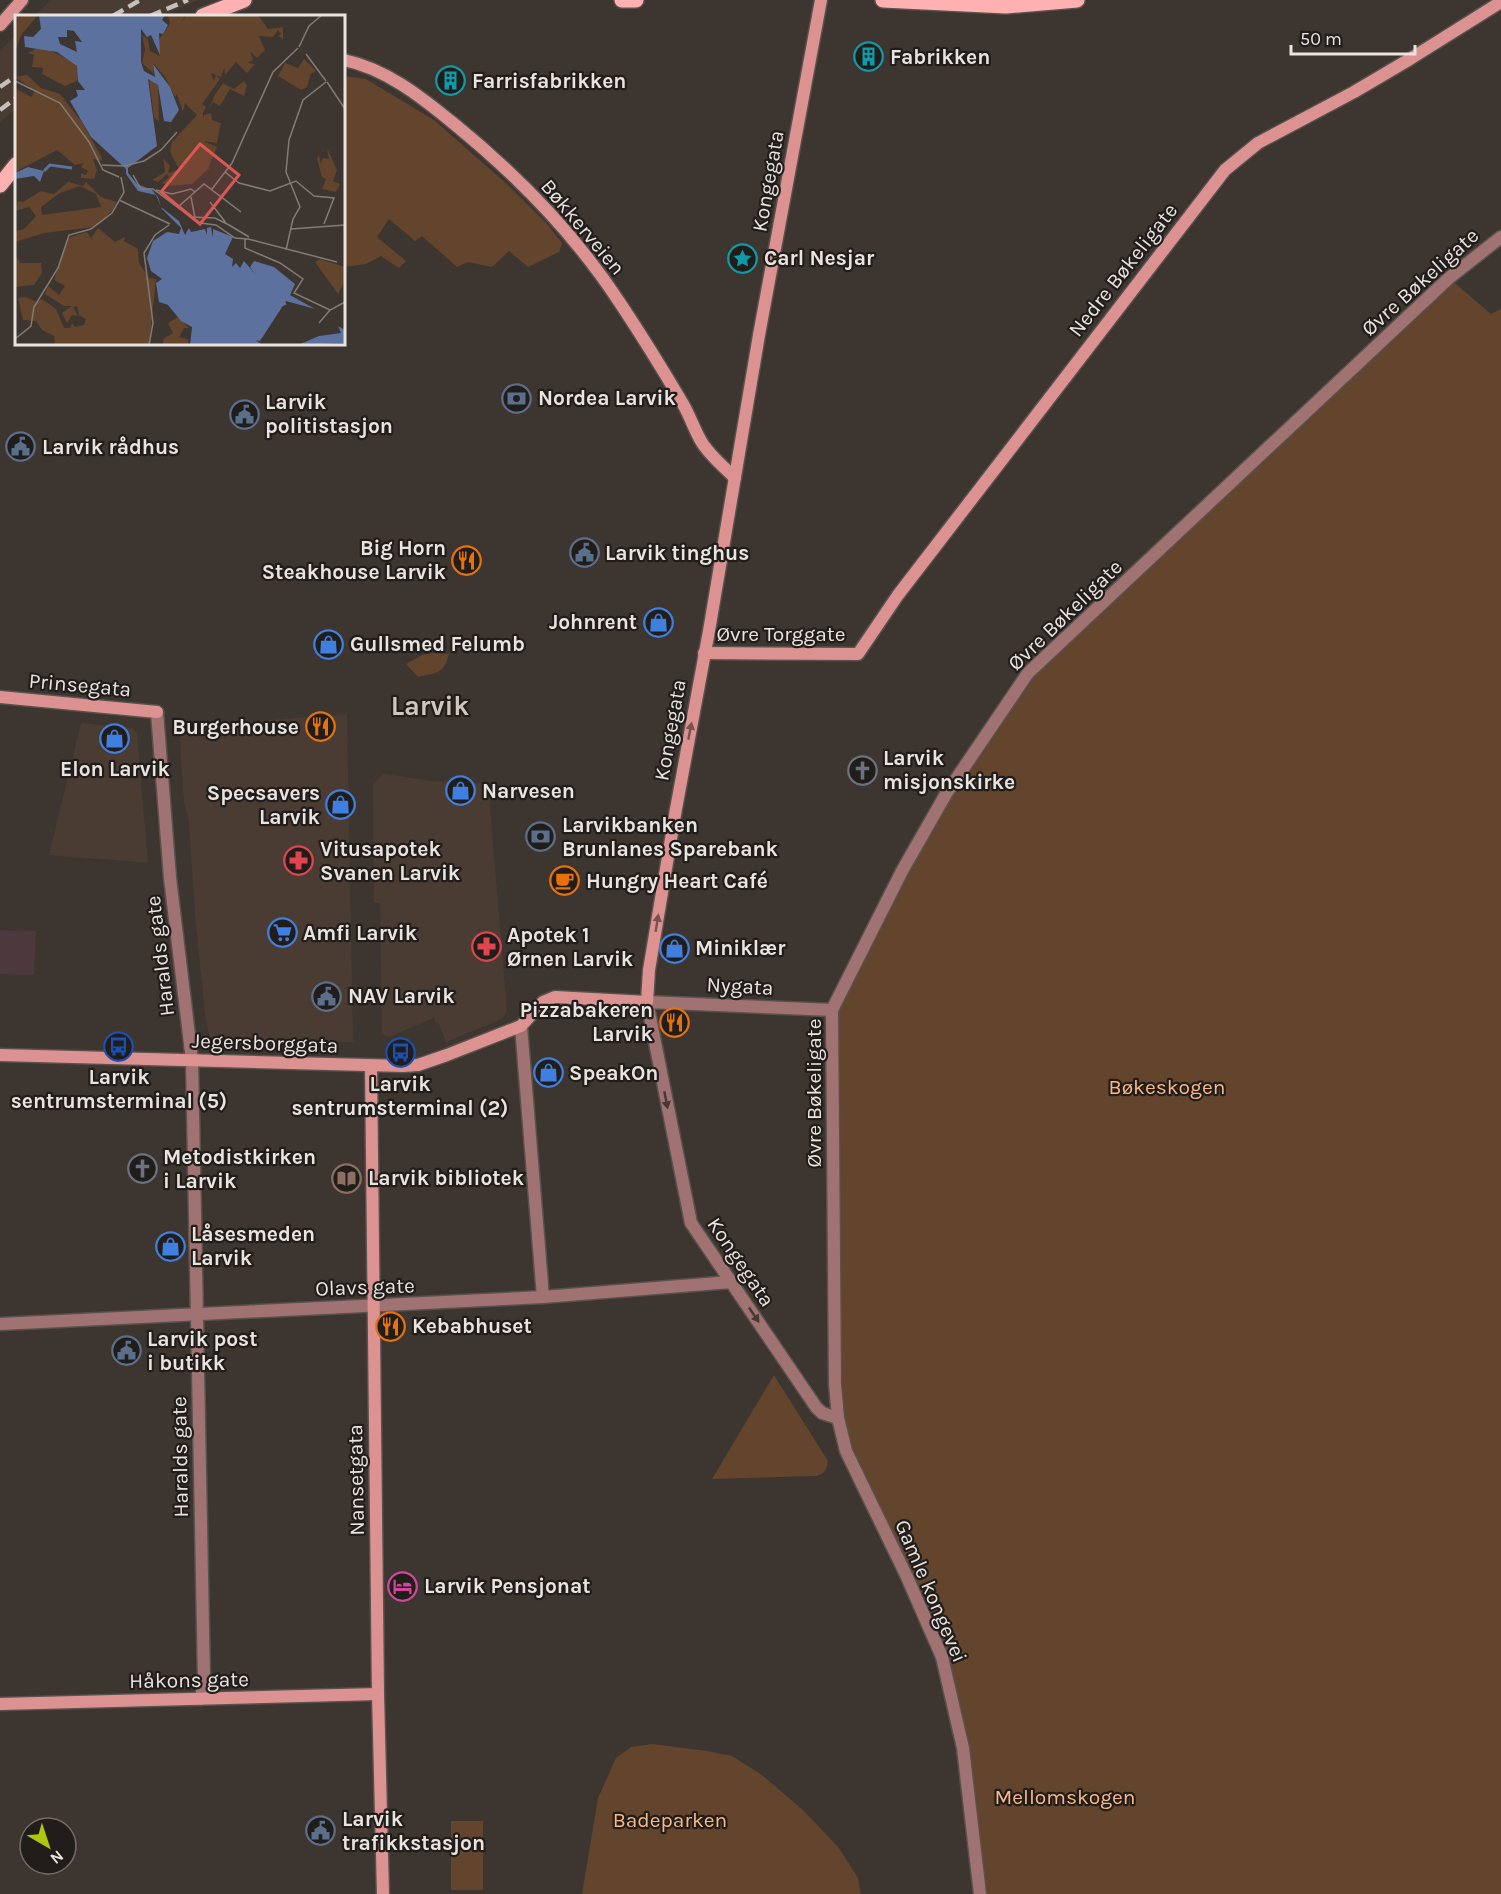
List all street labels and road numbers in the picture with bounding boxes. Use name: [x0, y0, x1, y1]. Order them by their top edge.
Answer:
street label: Kongegata: [747, 128, 789, 234]
street label: Bøkkerveien: [536, 174, 630, 280]
street label: Nedre Bøkeligate: [1064, 199, 1182, 341]
street label: Øvre Bøkeligate: [1357, 223, 1483, 341]
street label: Øvre Bøkeligate: [1003, 555, 1127, 675]
street label: Øvre Torggate: [716, 622, 846, 646]
street label: Prinsegata: [28, 669, 132, 701]
street label: Kongegata: [649, 677, 691, 783]
street label: Haralds gate: [141, 894, 179, 1018]
street label: Nygata: [706, 972, 774, 1000]
street label: Øvre Bøkeligate: [802, 1019, 826, 1167]
street label: Jegersborggata: [191, 1028, 339, 1058]
street label: Kongegata: [702, 1213, 780, 1311]
street label: Olavs gate: [315, 1273, 415, 1301]
street label: Haralds gate: [167, 1396, 193, 1518]
street label: Nansetgata: [343, 1424, 369, 1536]
street label: Gamle kongevei: [890, 1516, 972, 1666]
street label: Håkons gate: [129, 1667, 249, 1693]

